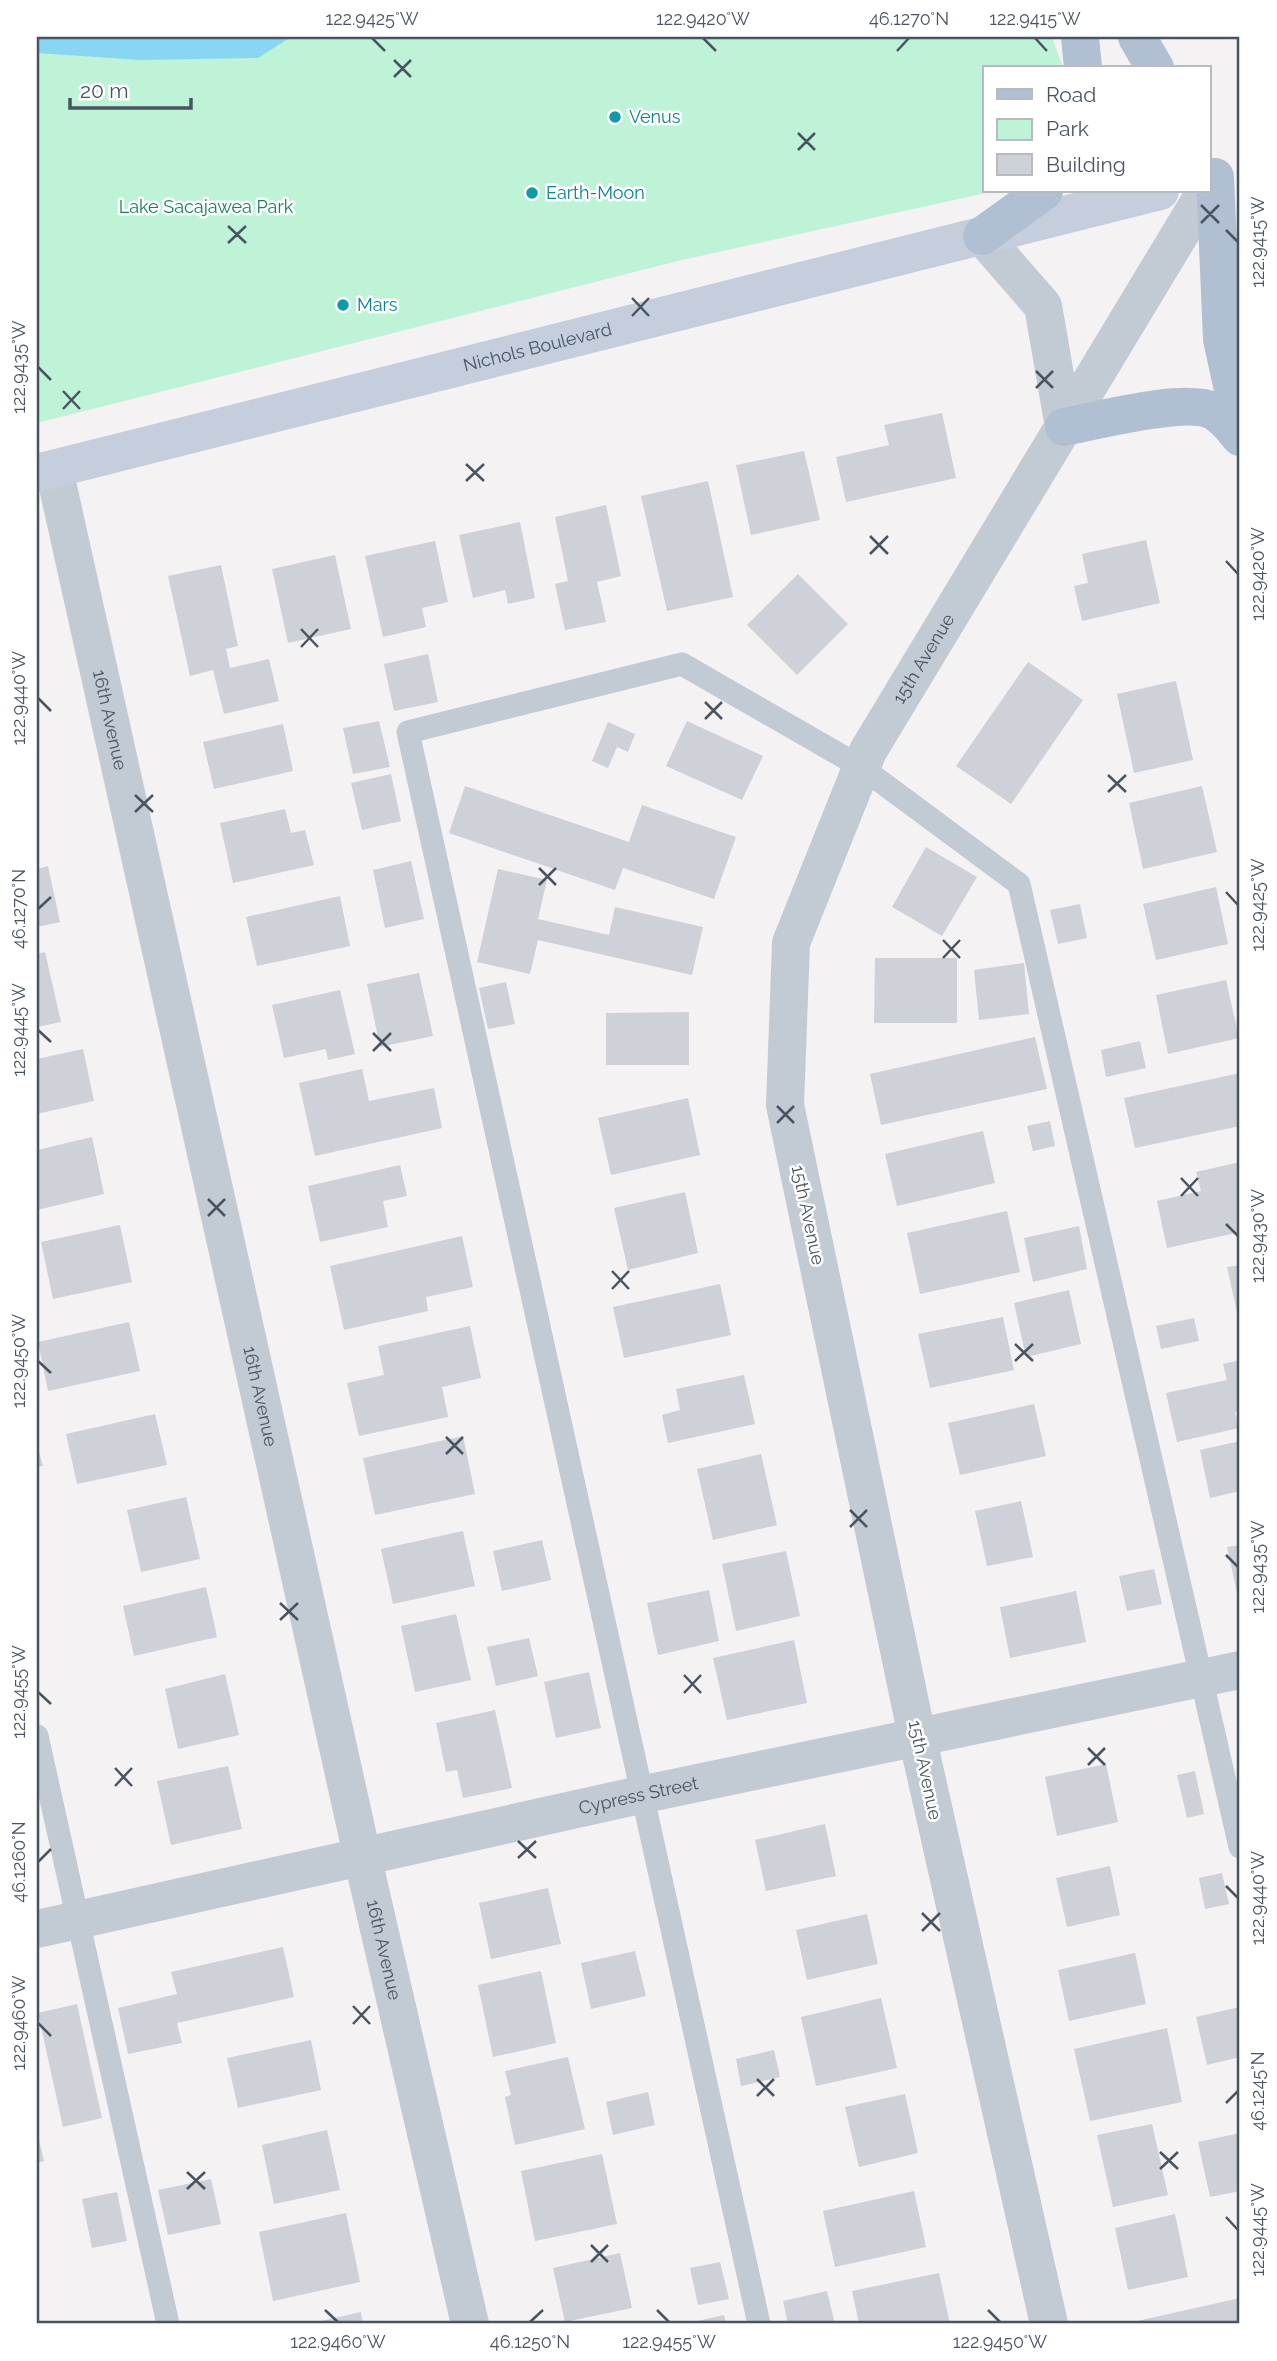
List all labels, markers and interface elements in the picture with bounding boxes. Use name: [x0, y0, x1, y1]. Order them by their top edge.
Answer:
text: 122.9425°W: [325, 8, 419, 29]
text: 122.9420°W: [656, 8, 750, 29]
text: 46.1270°N: [869, 8, 949, 29]
text: 122.9415°W: [989, 8, 1081, 29]
scale bar: [70, 66, 191, 110]
legend: [983, 66, 1210, 192]
text: 20 m: [80, 78, 128, 103]
text: Road: [1046, 82, 1096, 107]
place label: Venus: [629, 106, 681, 127]
marker: Venus: [607, 109, 623, 125]
text: Park: [1046, 116, 1089, 141]
text: Building: [1046, 152, 1126, 177]
place label: Earth-Moon: [546, 182, 645, 203]
marker: Earth-Moon: [524, 185, 540, 201]
park label: Lake Sacajawea Park: [119, 196, 294, 217]
text: 122.9415°W: [1247, 196, 1268, 288]
place label: Mars: [357, 294, 398, 315]
marker: Mars: [335, 297, 351, 313]
street label: Nichols Boulevard: [461, 318, 614, 376]
text: 122.9435°W: [8, 320, 29, 414]
text: 122.9420°W: [1247, 527, 1268, 621]
street label: 15th Avenue: [888, 609, 959, 707]
text: 122.9440°W: [8, 651, 29, 745]
street label: 16th Avenue: [89, 668, 132, 772]
text: 122.9425°W: [1247, 858, 1268, 952]
text: 46.1270°N: [8, 869, 29, 949]
text: 122.9445°W: [8, 983, 29, 1077]
street label: 15th Avenue: [788, 1163, 829, 1267]
text: 122.9430°W: [1247, 1189, 1268, 1283]
text: 122.9450°W: [8, 1314, 29, 1408]
street label: 16th Avenue: [239, 1344, 282, 1449]
text: 122.9435°W: [1247, 1520, 1268, 1614]
text: 122.9455°W: [8, 1645, 29, 1739]
street label: 15th Avenue: [905, 1718, 946, 1822]
street label: Cypress Street: [577, 1772, 700, 1818]
text: 46.1260°N: [8, 1821, 29, 1903]
text: 122.9440°W: [1247, 1851, 1268, 1945]
street label: 16th Avenue: [363, 1897, 406, 2002]
text: 122.9460°W: [8, 1975, 29, 2071]
text: 46.1245°N: [1247, 2051, 1268, 2131]
text: 122.9445°W: [1247, 2183, 1268, 2277]
text: 122.9460°W: [290, 2331, 386, 2352]
text: 46.1250°N: [490, 2331, 570, 2352]
text: 122.9455°W: [622, 2331, 716, 2352]
text: 122.9450°W: [953, 2331, 1047, 2352]

